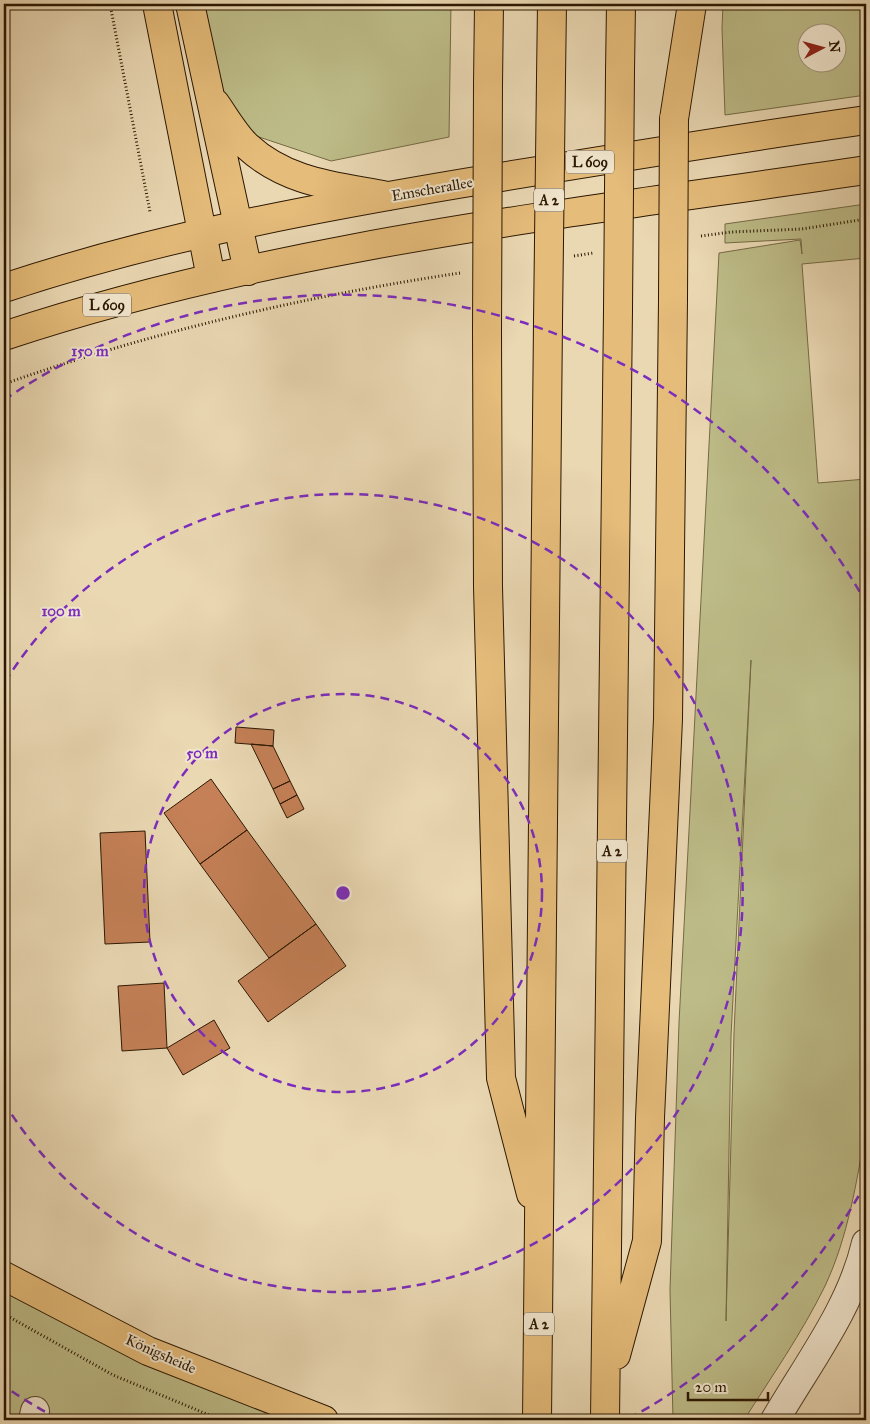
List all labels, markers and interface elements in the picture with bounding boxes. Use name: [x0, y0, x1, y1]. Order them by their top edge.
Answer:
north arrow: [798, 22, 848, 72]
text: N: [825, 40, 844, 54]
road number: L 609: [566, 150, 614, 173]
street label: Emscherallee: [390, 173, 474, 205]
road number: A 2: [534, 188, 564, 212]
road number: L 609: [83, 294, 131, 316]
text: 150 m: [71, 342, 109, 360]
text: 100 m: [41, 602, 81, 620]
text: 50 m: [186, 744, 218, 762]
road number: A 2: [597, 839, 627, 862]
centre of rings: [334, 884, 352, 902]
road number: A 2: [524, 1312, 554, 1336]
street label: Königsheide: [123, 1330, 199, 1378]
scale bar: [688, 1369, 768, 1401]
text: 20 m: [695, 1378, 727, 1396]

